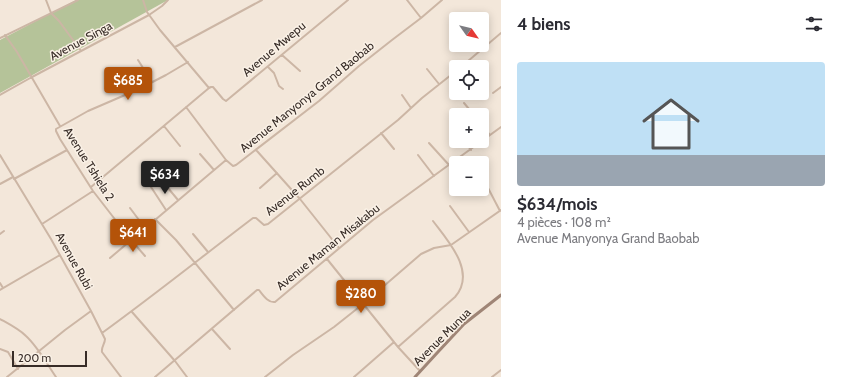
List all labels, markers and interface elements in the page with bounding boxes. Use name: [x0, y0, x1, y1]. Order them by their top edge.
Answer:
north arrow: [449, 12, 489, 52]
map controls: [449, 12, 489, 196]
icon: filters: [803, 13, 825, 35]
text: 4 biens: [517, 14, 571, 34]
street label: Avenue Singa: [47, 18, 115, 63]
street label: Avenue Mwepu: [239, 18, 308, 79]
street label: Avenue Manyonya Grand Baobab: [237, 38, 377, 155]
button: locate: [449, 60, 489, 100]
pin: $685: [104, 67, 152, 101]
text: $685: [113, 72, 143, 88]
icon: home: [635, 88, 707, 160]
button: +: [449, 108, 489, 148]
street label: Avenue Tshiela 2: [61, 124, 118, 203]
button: −: [449, 156, 489, 196]
pin: $634: [141, 161, 189, 195]
street label: Avenue Rumb: [262, 163, 328, 218]
text: $634: [150, 166, 180, 182]
text: $634/mois: [517, 194, 598, 214]
street label: Avenue Maman Misakabu: [273, 200, 382, 293]
text: 4 pièces · 108 m²: [517, 214, 611, 230]
pin: $641: [109, 219, 157, 253]
text: $641: [119, 224, 147, 240]
street label: Avenue Rubi: [53, 229, 96, 292]
text: Avenue Manyonya Grand Baobab: [517, 230, 699, 246]
pin: $280: [337, 280, 385, 314]
text: $280: [345, 285, 377, 301]
street label: Avenue Munua: [410, 305, 474, 369]
scale bar: [12, 349, 87, 368]
text: 200 m: [18, 351, 51, 365]

